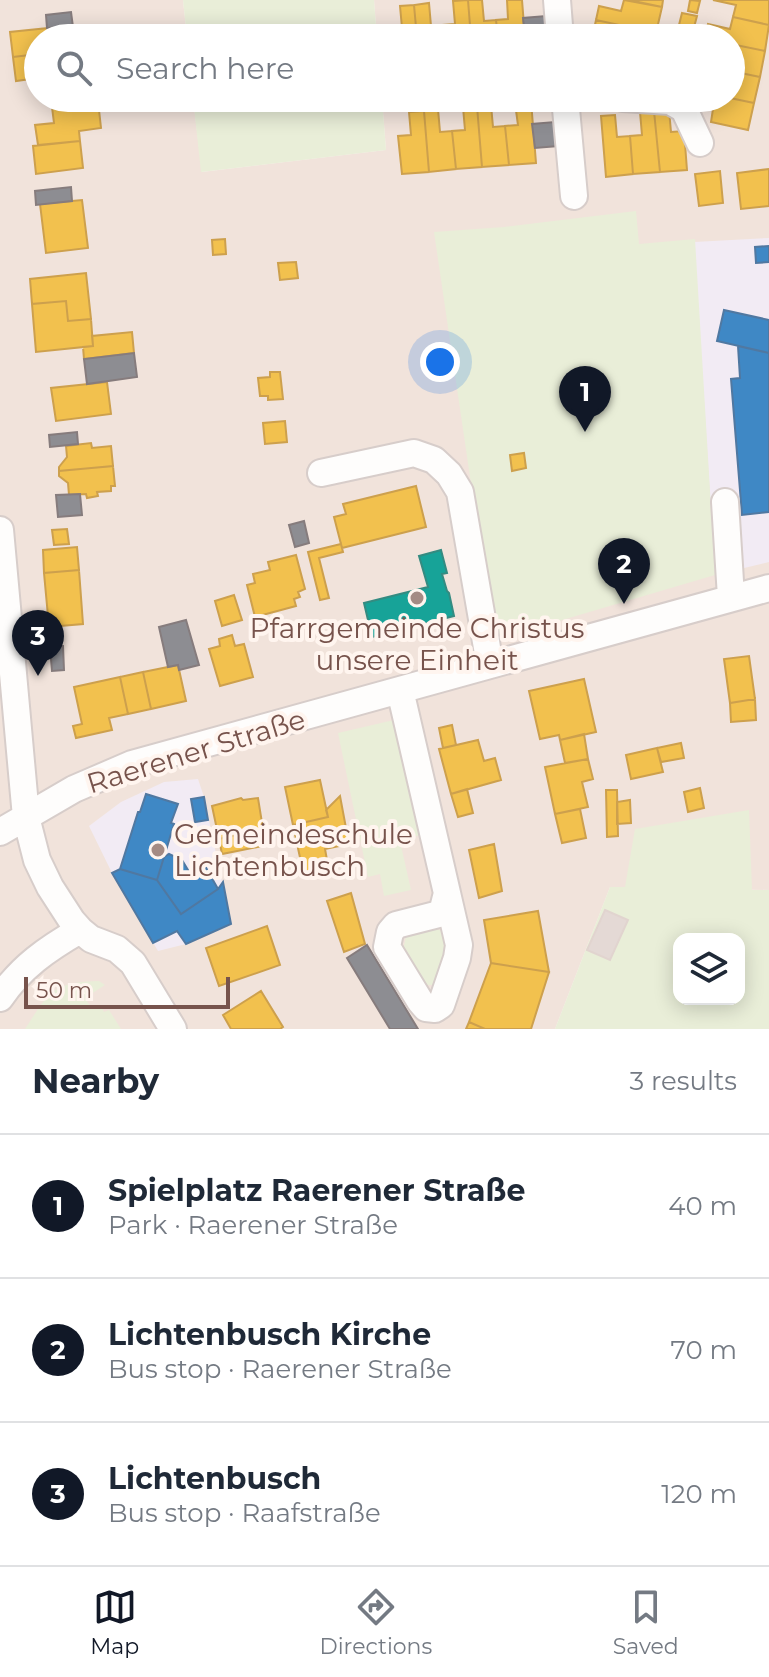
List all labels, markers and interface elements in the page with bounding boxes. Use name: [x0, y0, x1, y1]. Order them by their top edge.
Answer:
search box: [24, 24, 745, 112]
icon: search: [52, 46, 96, 90]
text: Search here: [116, 50, 294, 87]
your location: [420, 342, 460, 382]
pin: 1: [559, 366, 611, 432]
pin: 2: [598, 538, 650, 604]
marker: Pfarrgemeinde Christus unsere Einheit: [408, 589, 426, 607]
pin: 3: [12, 610, 64, 676]
place label: Pfarrgemeinde Christus unsere Einheit: [250, 611, 584, 677]
street label: Raerener Straße: [83, 702, 309, 800]
place label: Gemeindeschule Lichtenbusch: [174, 817, 413, 883]
marker: Gemeindeschule Lichtenbusch: [149, 841, 167, 859]
map controls: [673, 933, 745, 1005]
button: layers: [673, 933, 745, 1005]
scale bar: [24, 973, 230, 1009]
text: 50 m: [36, 977, 92, 1004]
text: Nearby: [32, 1060, 159, 1102]
text: 3 results: [630, 1065, 737, 1097]
text: Spielplatz Raerener Straße: [108, 1172, 525, 1209]
text: 1: [53, 1190, 63, 1222]
text: 40 m: [668, 1190, 737, 1222]
text: Park · Raerener Straße: [108, 1209, 398, 1241]
text: Lichtenbusch Kirche: [108, 1316, 431, 1353]
text: 2: [50, 1334, 66, 1366]
text: 70 m: [671, 1334, 737, 1366]
text: Bus stop · Raerener Straße: [108, 1353, 452, 1385]
text: Lichtenbusch: [108, 1460, 321, 1497]
text: 3: [50, 1478, 66, 1510]
text: 120 m: [661, 1478, 737, 1510]
text: Bus stop · Raafstraße: [108, 1497, 381, 1529]
tab: Map: [90, 1585, 139, 1660]
tab: Directions: [320, 1585, 432, 1660]
tab: Saved: [613, 1585, 679, 1660]

